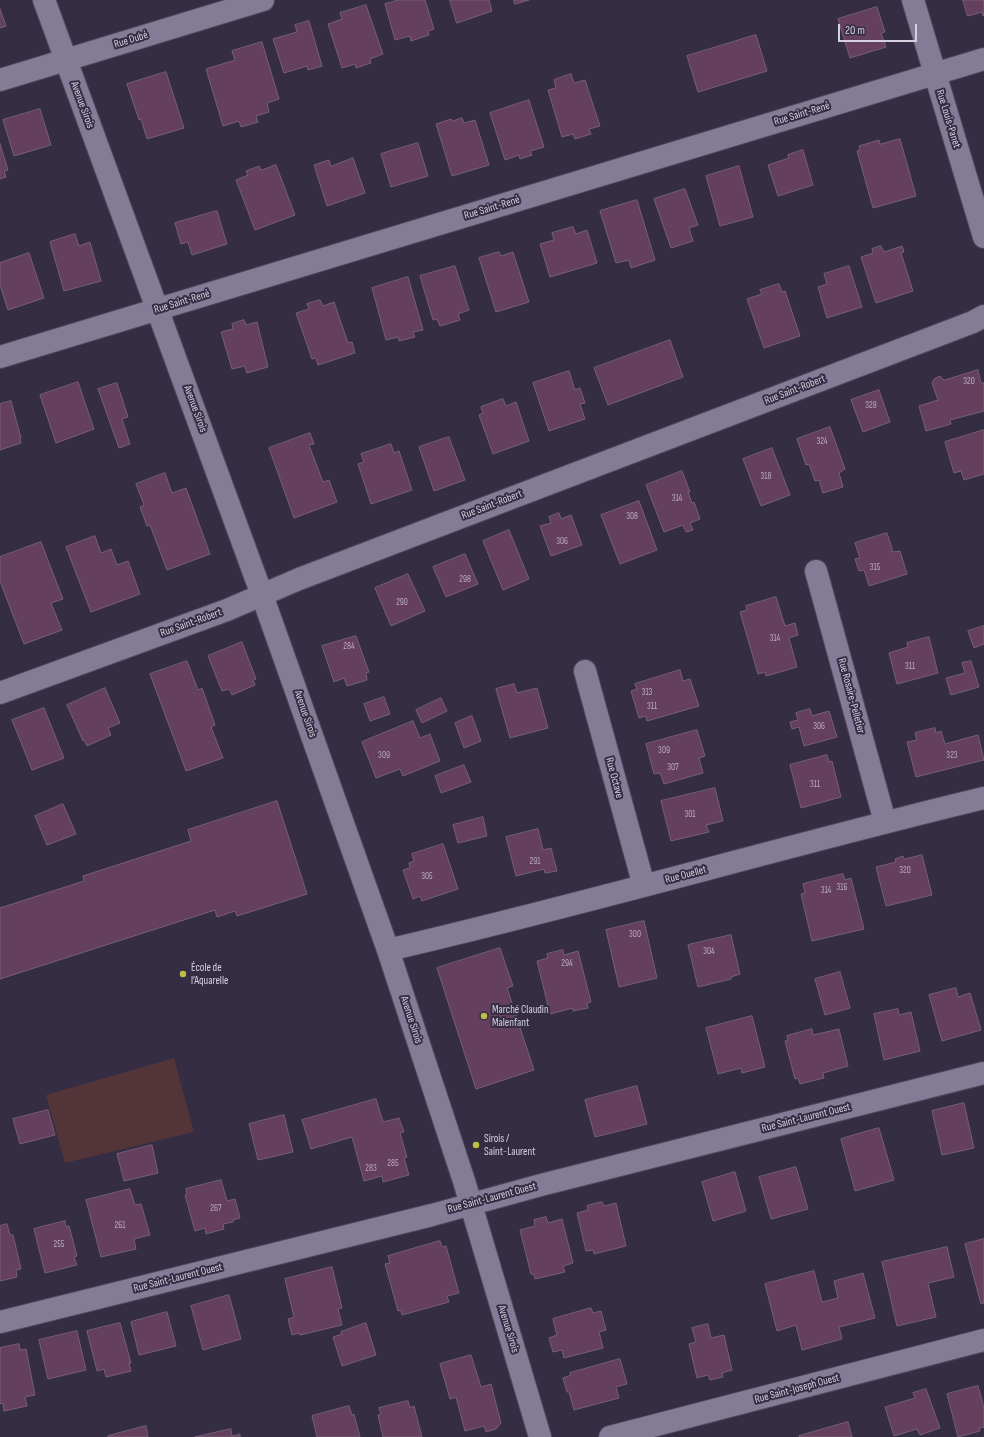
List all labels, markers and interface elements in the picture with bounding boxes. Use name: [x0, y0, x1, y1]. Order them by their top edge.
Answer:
scale bar: [840, 16, 919, 42]
text: 20 m: [845, 23, 865, 38]
street label: Rue Dubé: [112, 29, 150, 51]
street label: Avenue Sirois: [67, 80, 97, 130]
street label: Rue Louis-Panet: [933, 88, 963, 150]
street label: Rue Saint-René: [773, 99, 831, 129]
street label: Rue Saint-René: [463, 193, 521, 223]
street label: Rue Saint-René: [153, 287, 211, 317]
street label: Rue Saint-Robert: [763, 372, 827, 408]
house number: 320: [963, 377, 975, 387]
street label: Avenue Sirois: [180, 384, 210, 434]
house number: 328: [865, 401, 877, 411]
house number: 324: [816, 437, 828, 447]
house number: 318: [761, 472, 771, 482]
street label: Rue Saint-Robert: [460, 487, 524, 523]
house number: 314: [672, 494, 682, 504]
house number: 308: [626, 512, 638, 522]
house number: 306: [556, 537, 568, 547]
house number: 315: [870, 563, 880, 573]
house number: 298: [459, 575, 471, 585]
house number: 290: [396, 598, 408, 608]
street label: Rue Saint-Robert: [159, 606, 223, 640]
house number: 314: [770, 634, 780, 644]
house number: 284: [343, 642, 355, 652]
street label: Rue Rosaire-Pelletier: [835, 657, 867, 735]
house number: 311: [905, 662, 915, 672]
house number: 313: [642, 688, 652, 698]
street label: Avenue Sirois: [291, 689, 319, 739]
house number: 311: [647, 702, 657, 712]
house number: 306: [813, 722, 825, 732]
house number: 309: [658, 746, 670, 756]
house number: 309: [378, 751, 390, 761]
house number: 323: [946, 751, 958, 761]
street label: Rue Octave: [602, 756, 626, 800]
house number: 307: [667, 763, 679, 773]
house number: 311: [810, 780, 820, 790]
house number: 301: [685, 810, 695, 820]
house number: 291: [530, 857, 540, 867]
street label: Rue Ouellet: [664, 863, 708, 887]
house number: 320: [899, 866, 911, 876]
house number: 305: [421, 872, 433, 882]
house number: 316: [837, 883, 847, 893]
house number: 314: [821, 886, 831, 896]
house number: 300: [629, 930, 641, 940]
house number: 304: [703, 947, 715, 957]
house number: 294: [561, 959, 573, 969]
place label: École de l’Aquarelle: [191, 961, 228, 987]
marker: École de l’Aquarelle: [178, 969, 188, 979]
street label: Avenue Sirois: [397, 995, 425, 1045]
place label: Marché Claudin Malenfant: [492, 1003, 549, 1029]
marker: Marché Claudin Malenfant: [479, 1011, 489, 1021]
street label: Rue Saint-Laurent Ouest: [760, 1101, 852, 1135]
place label: Sirois / Saint-Laurent: [484, 1132, 536, 1158]
marker: Sirois / Saint-Laurent: [471, 1140, 481, 1150]
house number: 285: [387, 1159, 399, 1169]
house number: 283: [365, 1164, 377, 1174]
street label: Rue Saint-Laurent Ouest: [446, 1180, 538, 1216]
house number: 267: [210, 1204, 222, 1214]
house number: 261: [115, 1221, 125, 1231]
house number: 255: [54, 1240, 64, 1250]
street label: Rue Saint-Laurent Ouest: [132, 1261, 224, 1295]
street label: Avenue Sirois: [495, 1304, 521, 1354]
street label: Rue Saint-Joseph Ouest: [753, 1371, 841, 1407]

